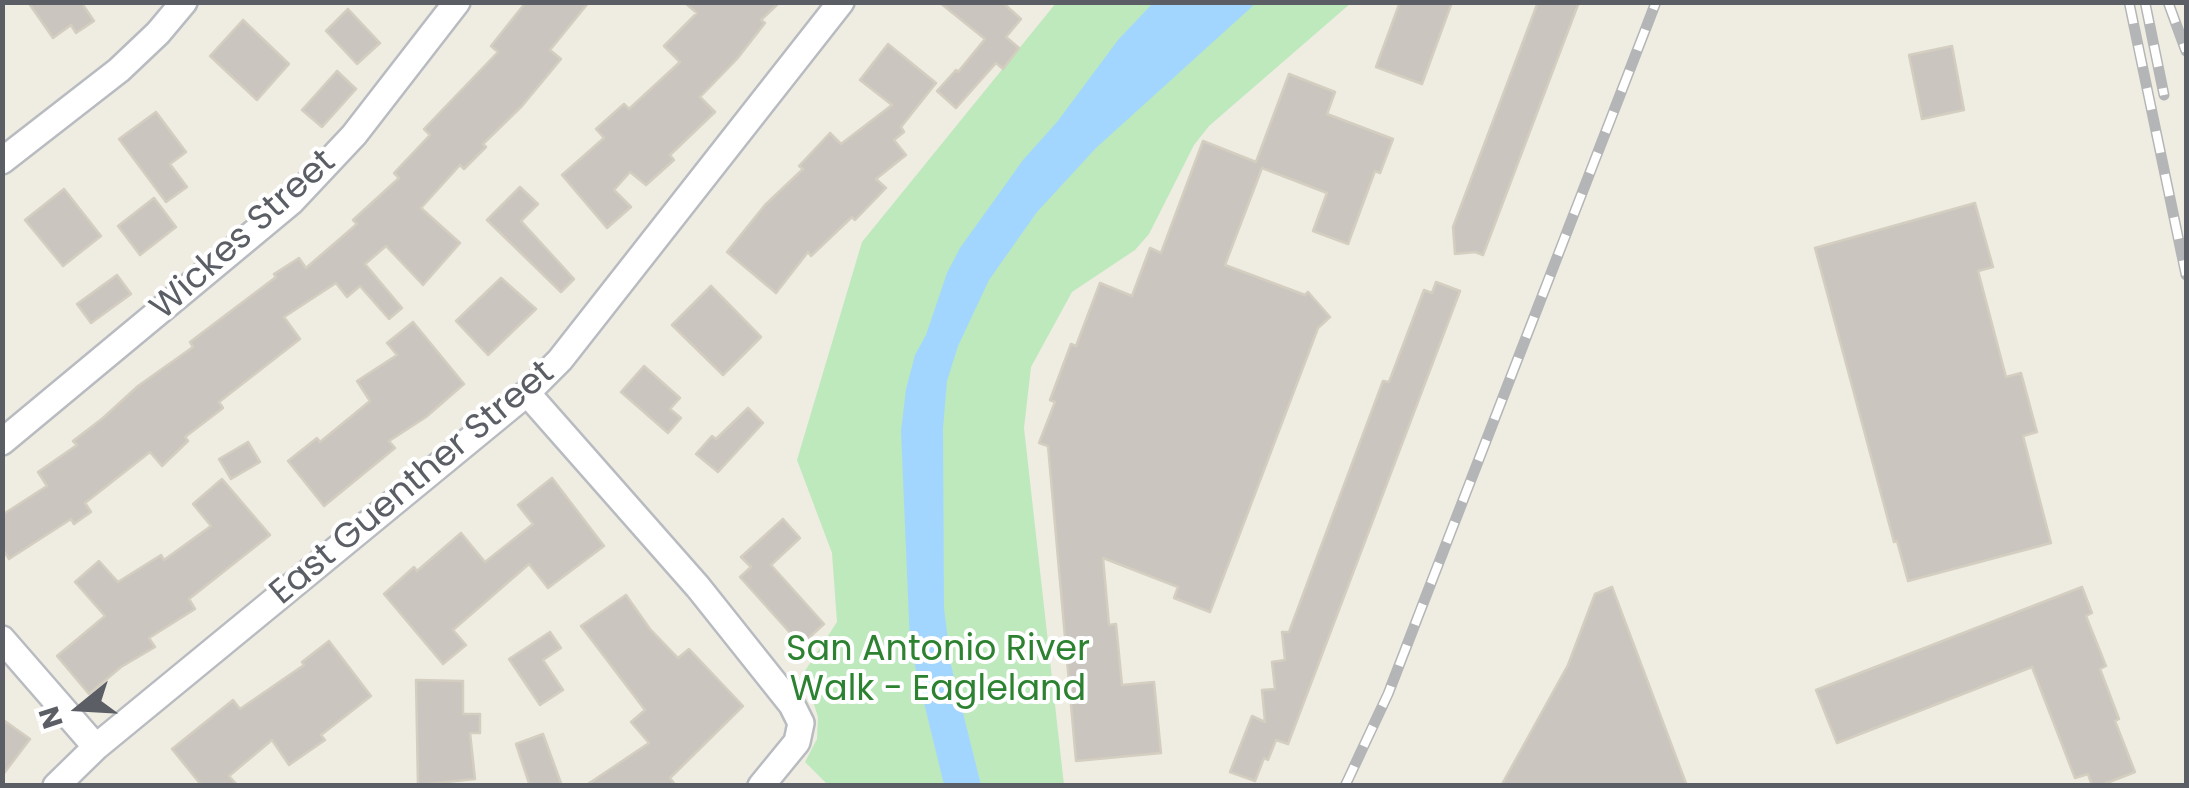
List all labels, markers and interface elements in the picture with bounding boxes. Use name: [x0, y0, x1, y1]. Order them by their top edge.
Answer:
street label: Wickes Street: [143, 142, 345, 330]
street label: East Guenther Street: [263, 353, 563, 615]
park label: San Antonio River Walk - Eagleland: [786, 630, 1090, 712]
north arrow: [30, 658, 130, 758]
text: N: [29, 701, 73, 733]

